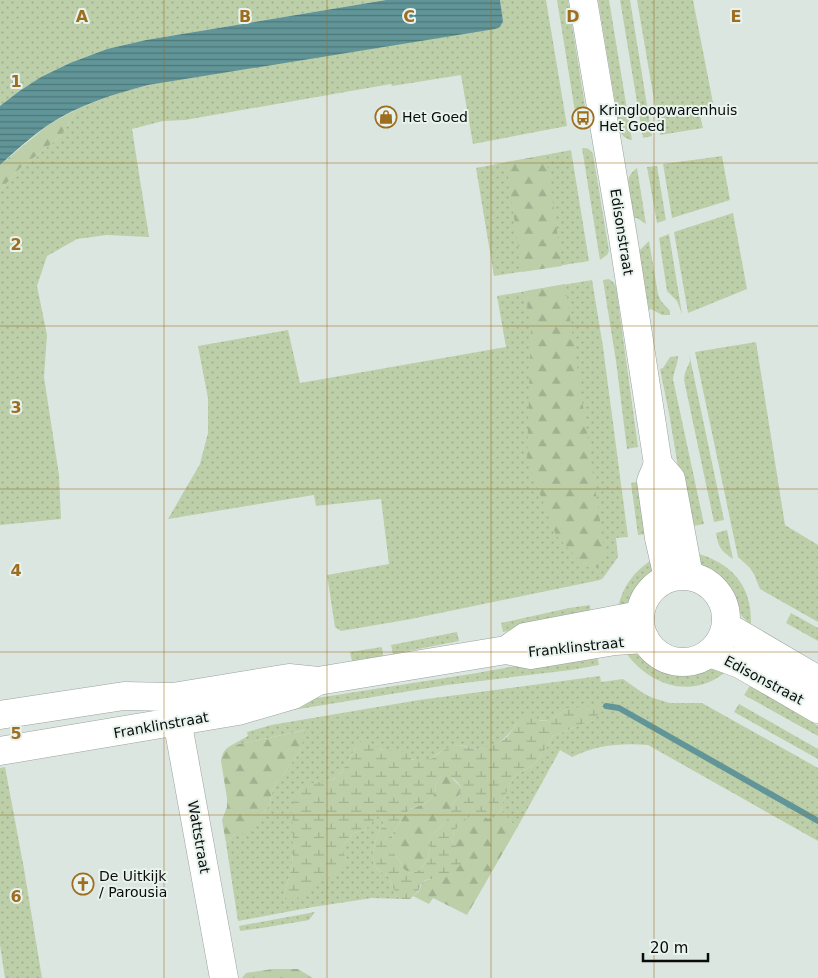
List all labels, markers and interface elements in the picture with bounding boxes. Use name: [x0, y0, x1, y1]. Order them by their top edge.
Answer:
text: A: [76, 7, 89, 26]
text: B: [239, 7, 251, 26]
text: C: [403, 7, 415, 26]
text: D: [566, 7, 580, 26]
text: E: [731, 7, 741, 26]
text: 1: [10, 72, 22, 91]
place label: Kringloopwarenhuis Het Goed: [599, 102, 737, 134]
shop icon: Het Goed: [374, 105, 398, 129]
bus stop icon: Kringloopwarenhuis Het Goed: [571, 106, 595, 130]
place label: Het Goed: [402, 109, 468, 125]
street label: Edisonstraat: [607, 188, 637, 277]
text: 2: [10, 235, 22, 254]
text: 3: [10, 398, 22, 417]
text: 4: [10, 561, 22, 580]
street label: Franklinstraat: [527, 634, 625, 660]
street label: Edisonstraat: [722, 652, 807, 708]
street label: Franklinstraat: [112, 709, 210, 741]
text: 5: [10, 724, 22, 743]
street label: Wattstraat: [185, 799, 213, 875]
place label: De Uitkijk / Parousia: [99, 868, 167, 900]
church icon: De Uitkijk / Parousia: [71, 872, 95, 896]
text: 6: [10, 887, 22, 906]
scale bar: [643, 930, 708, 962]
text: 20 m: [650, 939, 688, 957]

